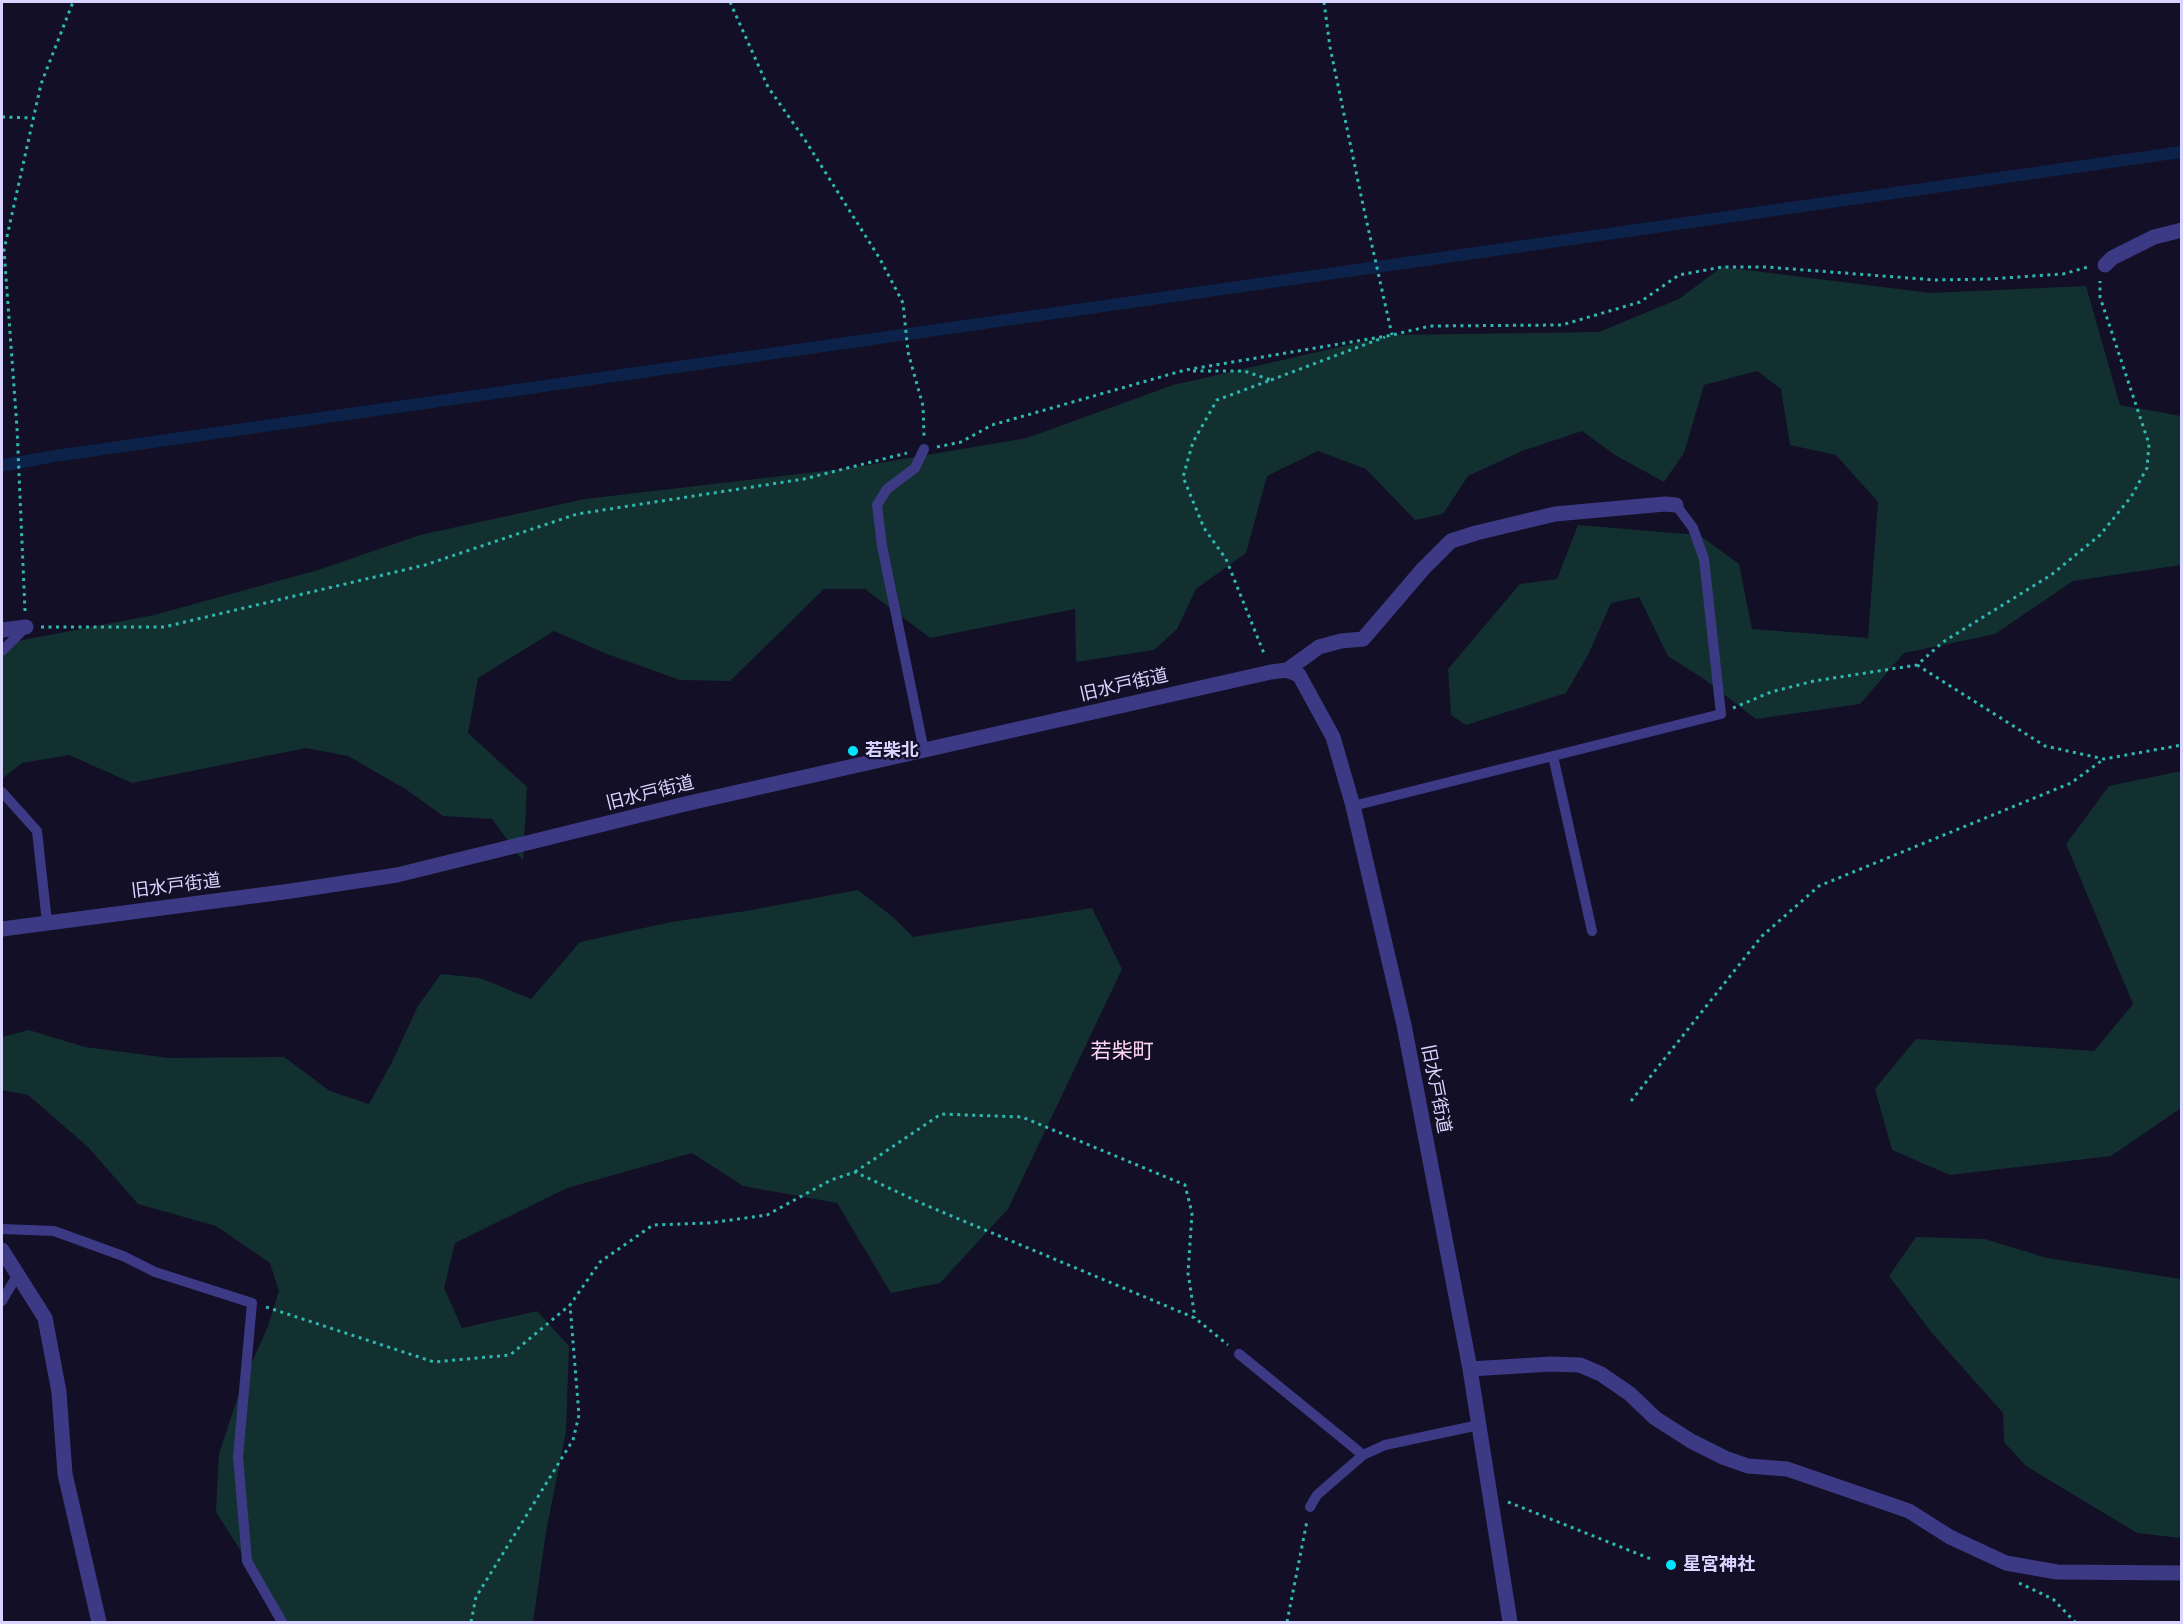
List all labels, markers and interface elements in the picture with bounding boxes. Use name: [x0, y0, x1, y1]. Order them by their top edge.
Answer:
street label: 旧水戸街道: [1078, 664, 1170, 706]
place label: 若柴北: [865, 740, 919, 762]
marker: 若柴北: [846, 744, 860, 758]
street label: 旧水戸街道: [604, 772, 696, 814]
street label: 旧水戸街道: [130, 870, 222, 902]
district label: 若柴町: [1091, 1039, 1153, 1065]
street label: 旧水戸街道: [1417, 1043, 1455, 1135]
place label: 星宮神社: [1683, 1554, 1755, 1576]
marker: 星宮神社: [1664, 1558, 1678, 1572]

